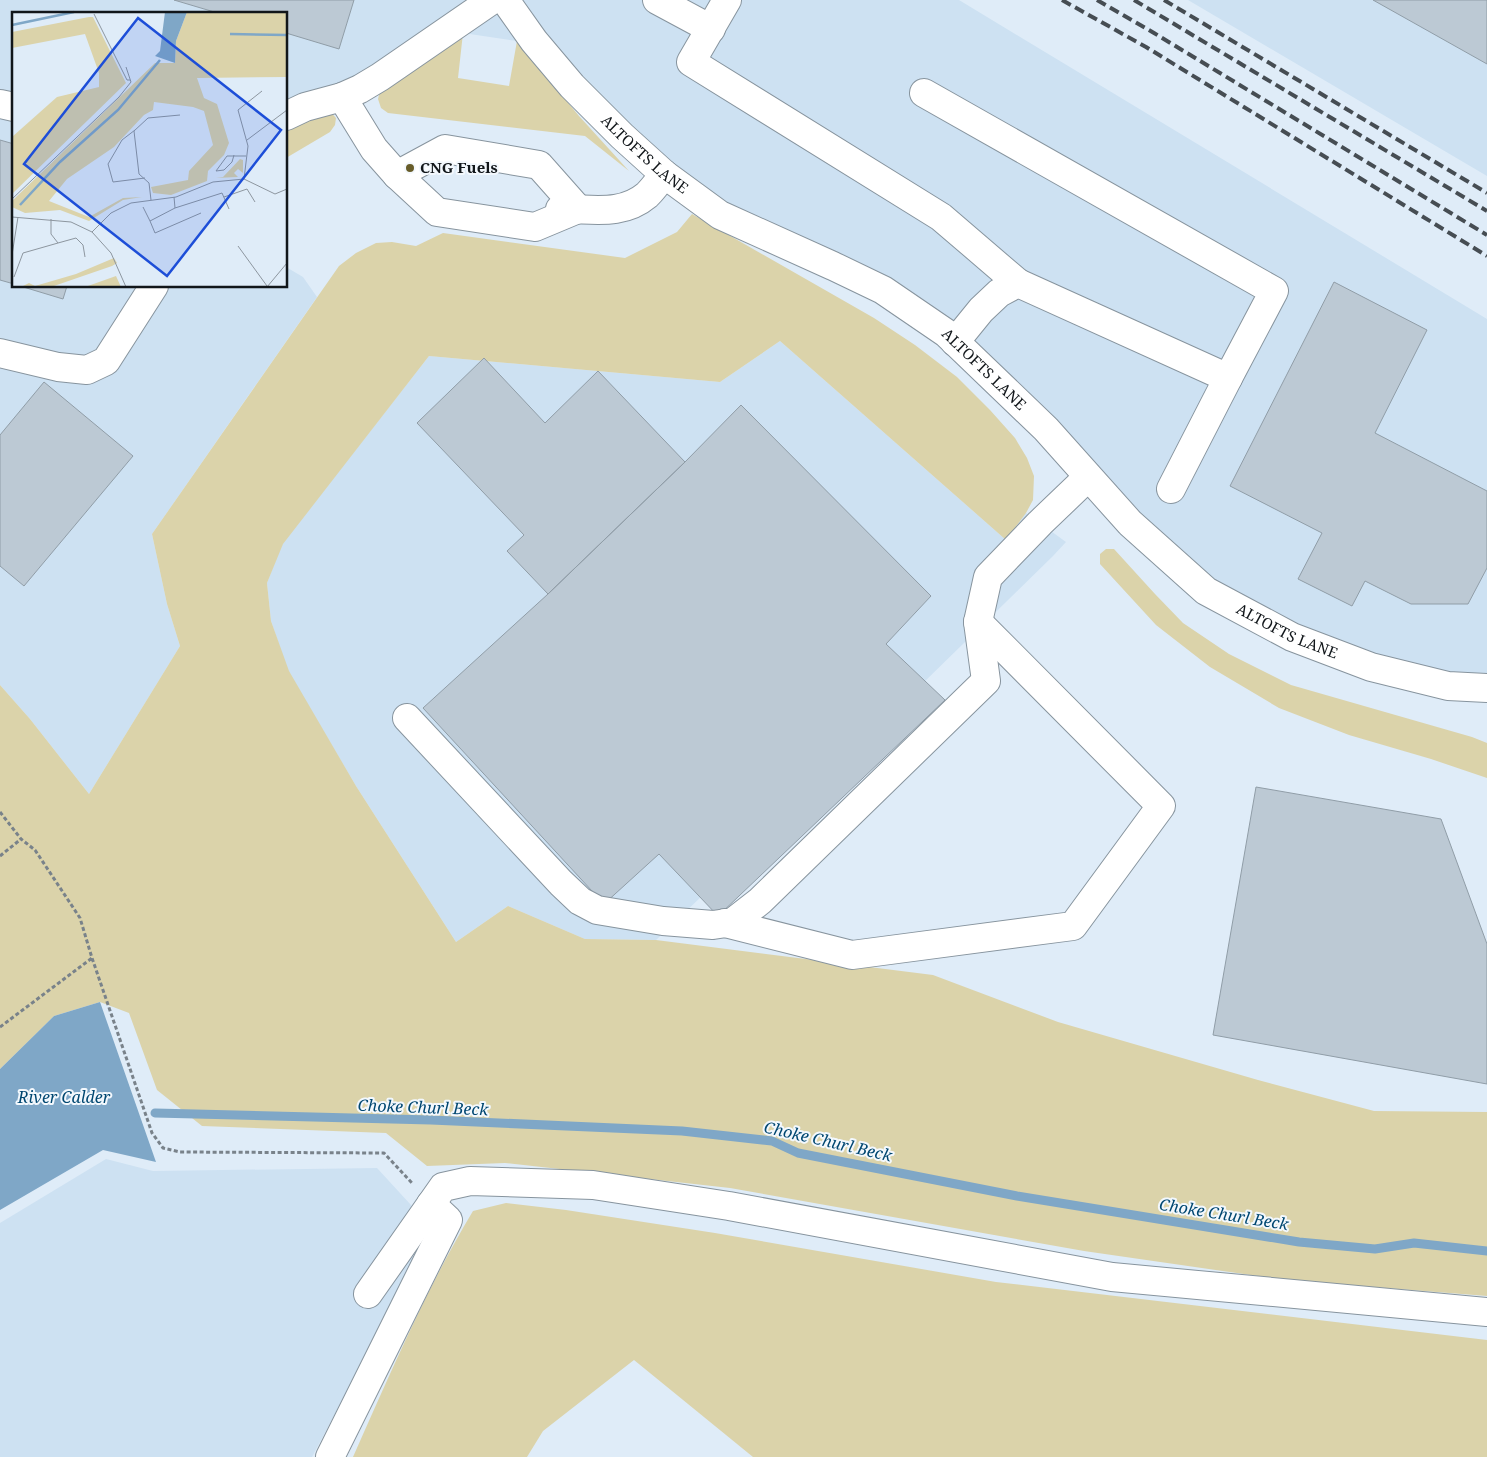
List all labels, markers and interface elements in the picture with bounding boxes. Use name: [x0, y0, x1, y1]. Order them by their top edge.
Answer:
inset map: [12, 12, 288, 288]
street label: ALTOFTS LANE: [597, 110, 693, 197]
place label: CNG Fuels: [420, 157, 498, 177]
marker: CNG Fuels: [404, 162, 416, 174]
street label: ALTOFTS LANE: [938, 323, 1031, 414]
street label: ALTOFTS LANE: [1233, 598, 1341, 662]
water label: River Calder: [17, 1086, 111, 1108]
water label: Choke Churl Beck: [357, 1094, 490, 1120]
water label: Choke Churl Beck: [762, 1116, 895, 1167]
water label: Choke Churl Beck: [1158, 1193, 1291, 1235]

